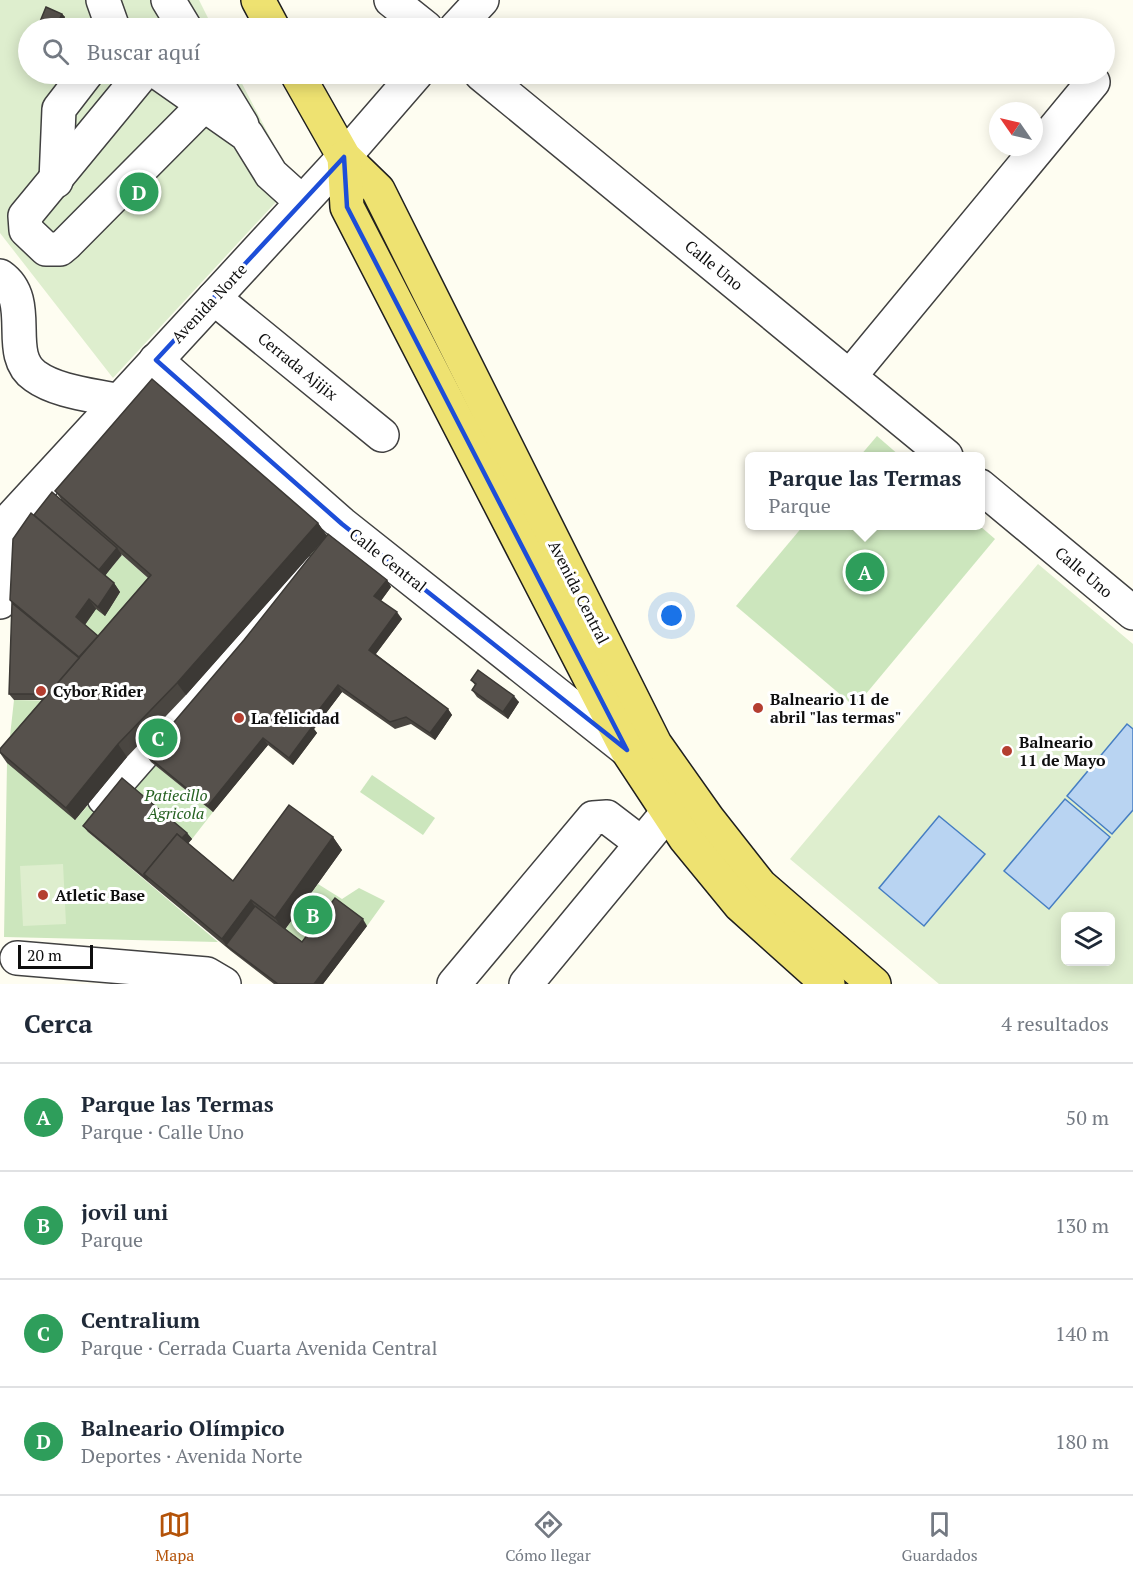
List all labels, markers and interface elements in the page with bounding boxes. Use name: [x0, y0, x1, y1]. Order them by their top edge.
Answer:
search box: [18, 18, 1115, 84]
icon: search: [39, 35, 72, 68]
text: Buscar aquí: [87, 37, 200, 66]
north arrow: [989, 102, 1043, 156]
pin: D: [120, 170, 158, 214]
street label: Calle Uno: [680, 235, 748, 295]
street label: Avenida Norte: [166, 258, 252, 348]
street label: Cerrada Ajijix: [253, 327, 343, 405]
popup: [745, 452, 985, 530]
text: Parque las Termas: [769, 463, 961, 492]
text: Parque: [769, 492, 831, 519]
street label: Calle Central: [345, 523, 431, 597]
street label: Avenida Central: [543, 537, 615, 648]
street label: Calle Uno: [1050, 541, 1118, 603]
pin: A: [846, 550, 884, 594]
your location: [657, 601, 686, 630]
place label: Cybor Rider: [53, 680, 143, 702]
marker: Cybor Rider: [34, 684, 48, 698]
place label: Balneario 11 de abril "las termas": [770, 688, 901, 728]
marker: Balneario 11 de abril "las termas": [751, 701, 765, 715]
place label: La felicidad: [251, 707, 340, 729]
marker: La felicidad: [232, 711, 246, 725]
pin: C: [138, 716, 178, 760]
place label: Balneario 11 de Mayo: [1019, 731, 1106, 771]
marker: Balneario 11 de Mayo: [1000, 744, 1014, 758]
park label: Patiecillo Agricola: [143, 784, 208, 824]
place label: Atletic Base: [55, 884, 146, 906]
marker: Atletic Base: [36, 888, 50, 902]
pin: B: [294, 892, 332, 938]
map controls: [1061, 912, 1115, 966]
button: layers: [1061, 912, 1115, 966]
scale bar: [18, 942, 93, 970]
text: 20 m: [27, 944, 62, 966]
text: Cerca: [24, 1006, 93, 1040]
text: 4 resultados: [1001, 1010, 1109, 1037]
text: Parque las Termas: [81, 1089, 274, 1118]
text: A: [36, 1104, 51, 1131]
text: 50 m: [1066, 1104, 1109, 1131]
text: Parque · Calle Uno: [81, 1118, 244, 1145]
text: jovil uni: [81, 1197, 168, 1226]
text: B: [37, 1212, 50, 1239]
text: 130 m: [1055, 1212, 1109, 1239]
text: Parque: [81, 1226, 143, 1253]
text: Centralium: [81, 1305, 200, 1334]
text: C: [37, 1320, 50, 1347]
text: 140 m: [1055, 1320, 1109, 1347]
text: Parque · Cerrada Cuarta Avenida Central: [81, 1334, 437, 1361]
text: Balneario Olímpico: [81, 1413, 284, 1442]
text: D: [36, 1428, 51, 1455]
text: 180 m: [1055, 1428, 1109, 1455]
text: Deportes · Avenida Norte: [81, 1442, 302, 1469]
tab: Mapa: [155, 1508, 194, 1566]
tab: Cómo llegar: [505, 1508, 591, 1566]
tab: Guardados: [902, 1508, 978, 1566]

